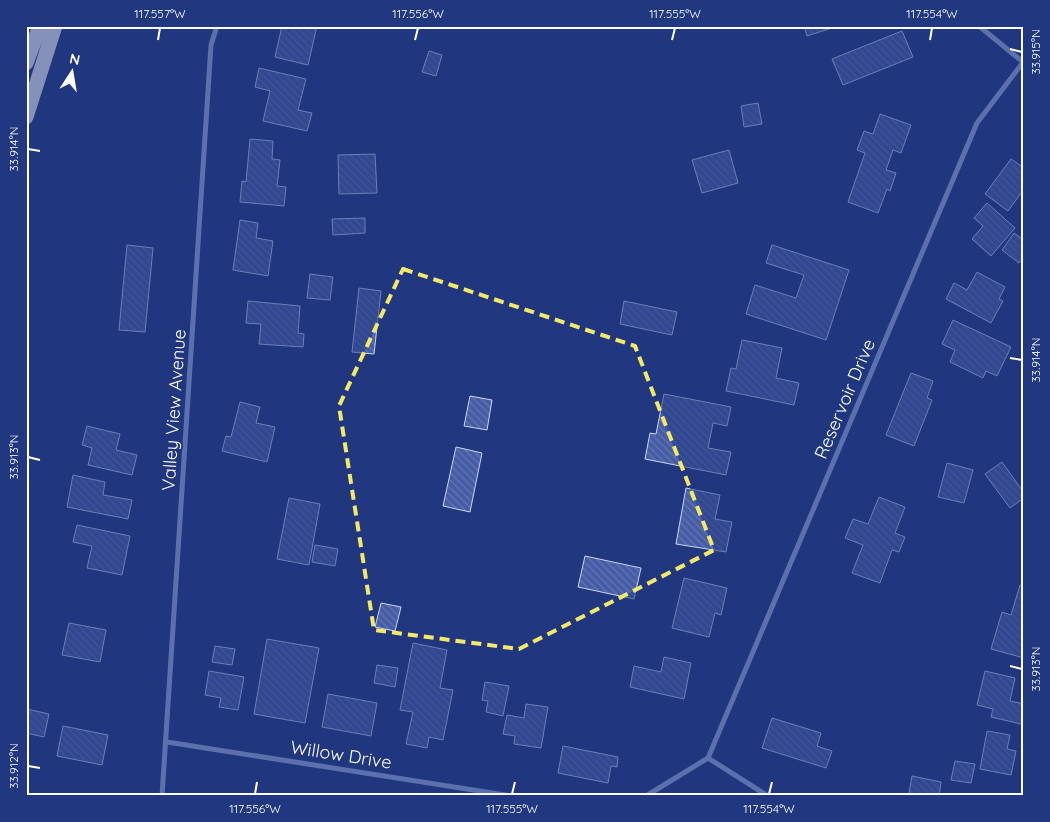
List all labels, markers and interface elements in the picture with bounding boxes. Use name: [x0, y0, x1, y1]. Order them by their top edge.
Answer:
text: 117.557°W: [134, 6, 186, 21]
text: 117.556°W: [392, 6, 444, 21]
text: 117.555°W: [649, 6, 701, 21]
text: 117.554°W: [906, 6, 958, 21]
text: 33.915°N: [1028, 29, 1043, 75]
north arrow: [48, 48, 98, 98]
text: N: [68, 49, 82, 69]
text: 33.914°N: [6, 127, 21, 171]
street label: Valley View Avenue: [156, 328, 191, 492]
street label: Reservoir Drive: [809, 335, 880, 462]
text: 33.914°N: [1028, 338, 1043, 382]
text: 33.913°N: [6, 435, 21, 479]
text: 33.913°N: [1028, 647, 1043, 691]
street label: Willow Drive: [289, 735, 393, 774]
text: 33.912°N: [6, 743, 21, 789]
text: 117.556°W: [229, 801, 281, 816]
text: 117.555°W: [486, 801, 538, 816]
text: 117.554°W: [743, 801, 795, 816]

